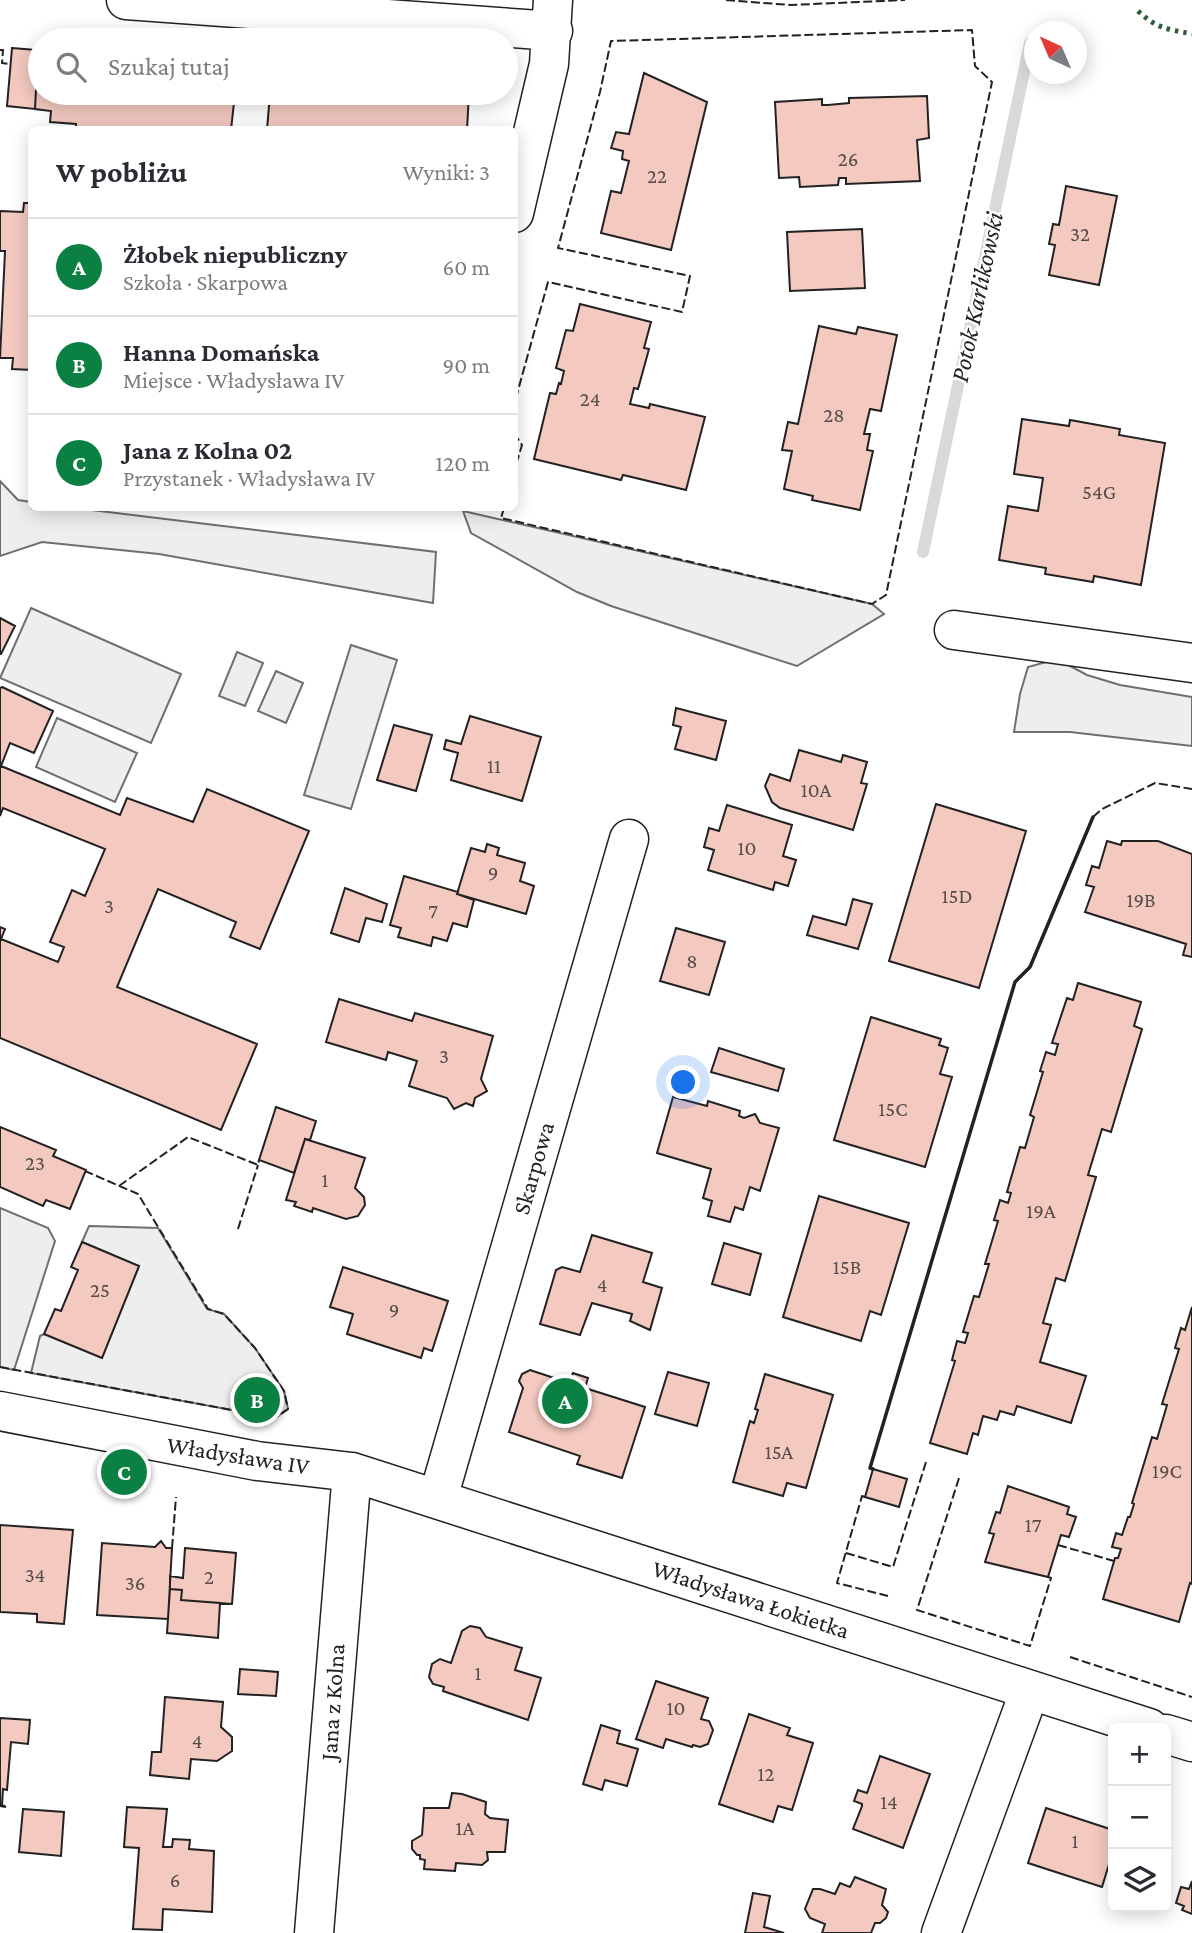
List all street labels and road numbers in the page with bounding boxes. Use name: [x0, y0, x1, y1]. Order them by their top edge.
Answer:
street label: Skarpowa: [507, 1118, 559, 1218]
street label: Władysława IV: [165, 1430, 311, 1480]
street label: Władysława Łokietka: [649, 1554, 853, 1644]
street label: Jana z Kolna: [314, 1643, 350, 1763]

